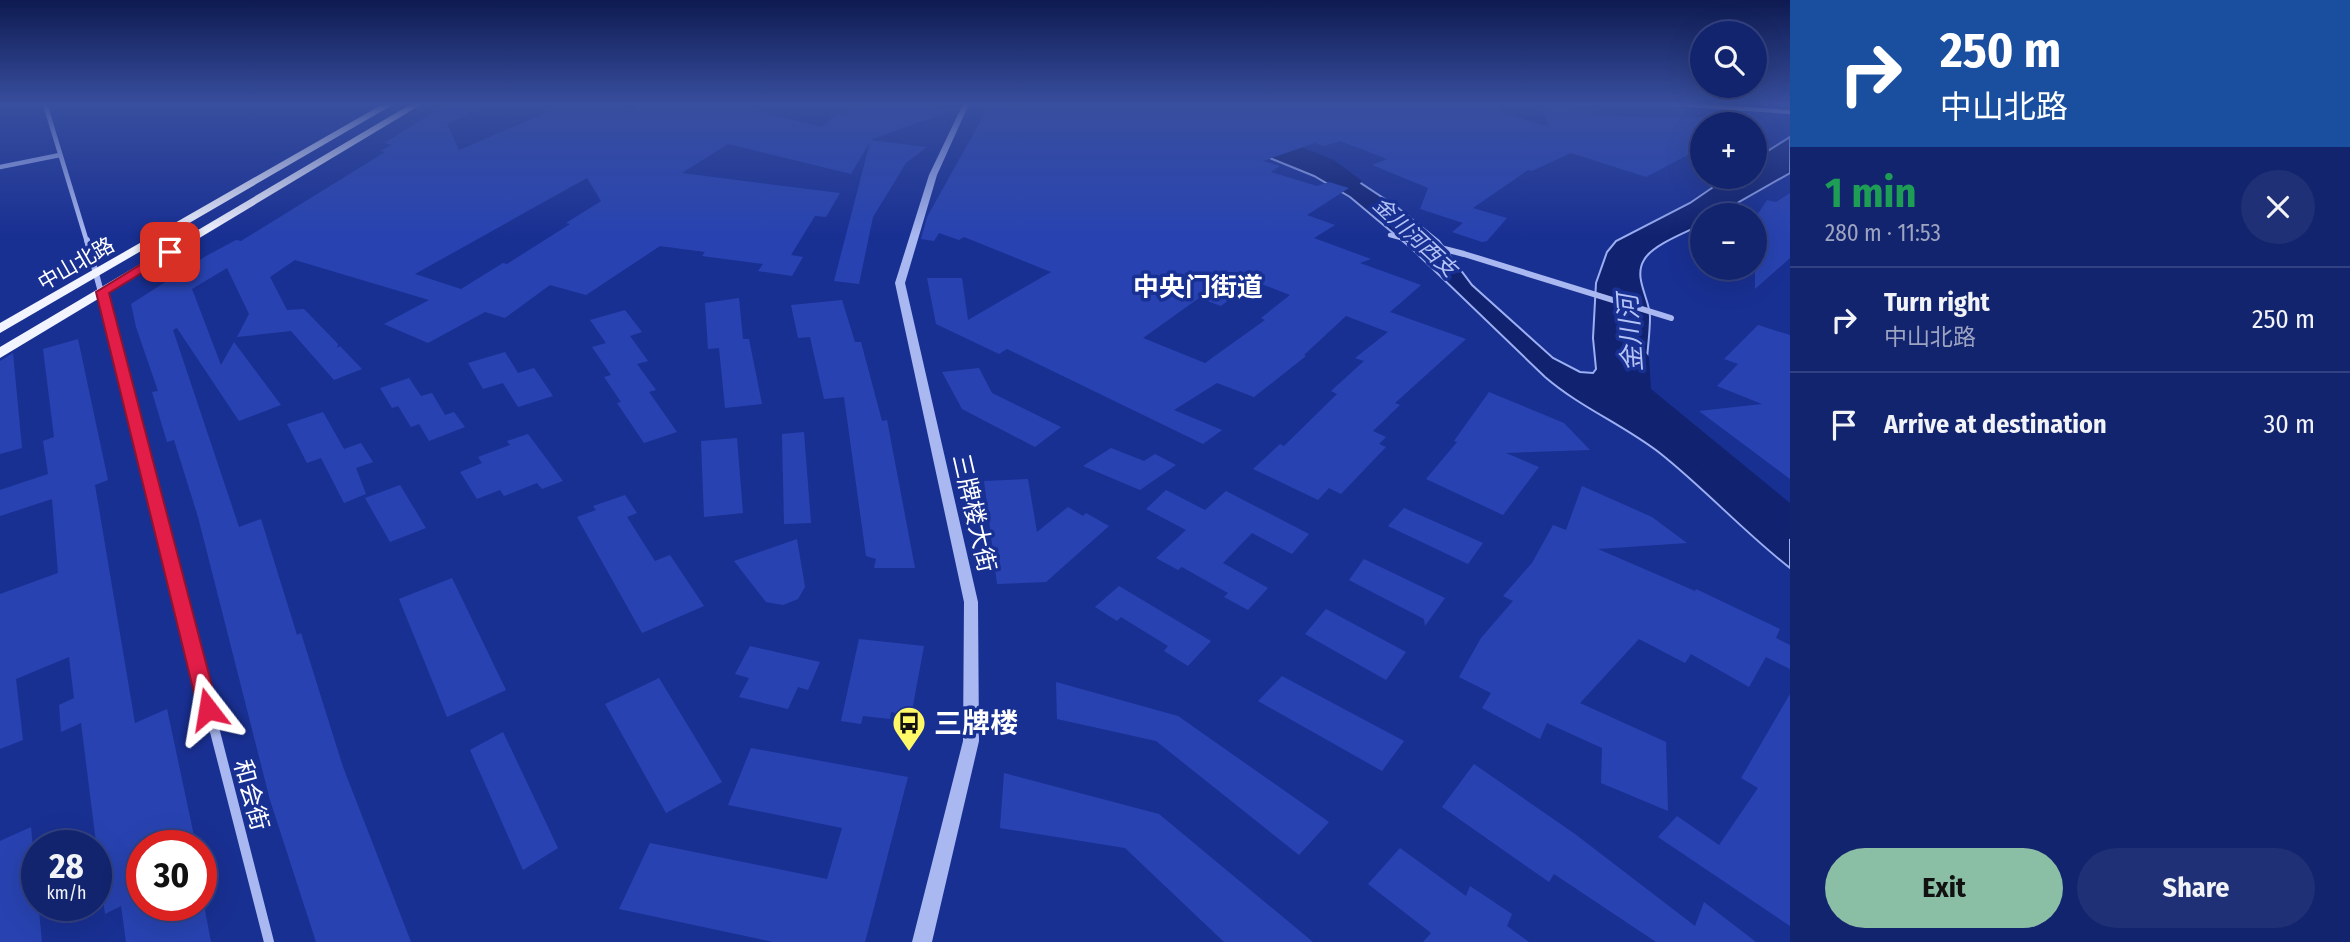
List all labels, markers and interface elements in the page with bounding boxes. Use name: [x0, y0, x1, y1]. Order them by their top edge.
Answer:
map controls: [1690, 21, 1767, 280]
button: search: [1690, 21, 1767, 98]
text: 250 m: [1940, 21, 2061, 80]
icon: right: [1825, 28, 1916, 119]
text: 中山北路: [1940, 88, 2068, 126]
button: +: [1690, 112, 1767, 189]
text: 1 min: [1825, 168, 1916, 218]
button: close: [2241, 170, 2315, 244]
water label: 金川河西支: [1368, 192, 1464, 284]
button: −: [1690, 203, 1767, 280]
text: 280 m · 11:53: [1825, 219, 1941, 247]
pin: [140, 222, 200, 282]
street label: 中山北路: [33, 232, 119, 296]
icon: arrive: [151, 233, 189, 271]
district label: 中央门街道: [1133, 272, 1263, 303]
text: Turn right: [1884, 287, 1990, 318]
water label: 金川河: [1612, 288, 1649, 373]
icon: right: [1825, 301, 1863, 339]
text: 250 m: [2252, 304, 2315, 335]
text: 中山北路: [1884, 323, 1976, 351]
icon: arrive: [1825, 406, 1863, 444]
text: Arrive at destination: [1884, 409, 2107, 440]
text: 30 m: [2264, 409, 2315, 440]
street label: 三牌楼大街: [947, 451, 1001, 575]
position arrow: [171, 672, 245, 746]
bus stop icon: 三牌楼: [890, 704, 928, 753]
place label: 三牌楼: [934, 707, 1018, 740]
street label: 和会街: [228, 757, 274, 833]
speed limit sign: 30: [126, 830, 217, 921]
text: 28: [49, 845, 84, 887]
button: Exit: [1825, 848, 2063, 928]
button: Share: [2077, 848, 2315, 928]
text: km/h: [46, 882, 87, 904]

